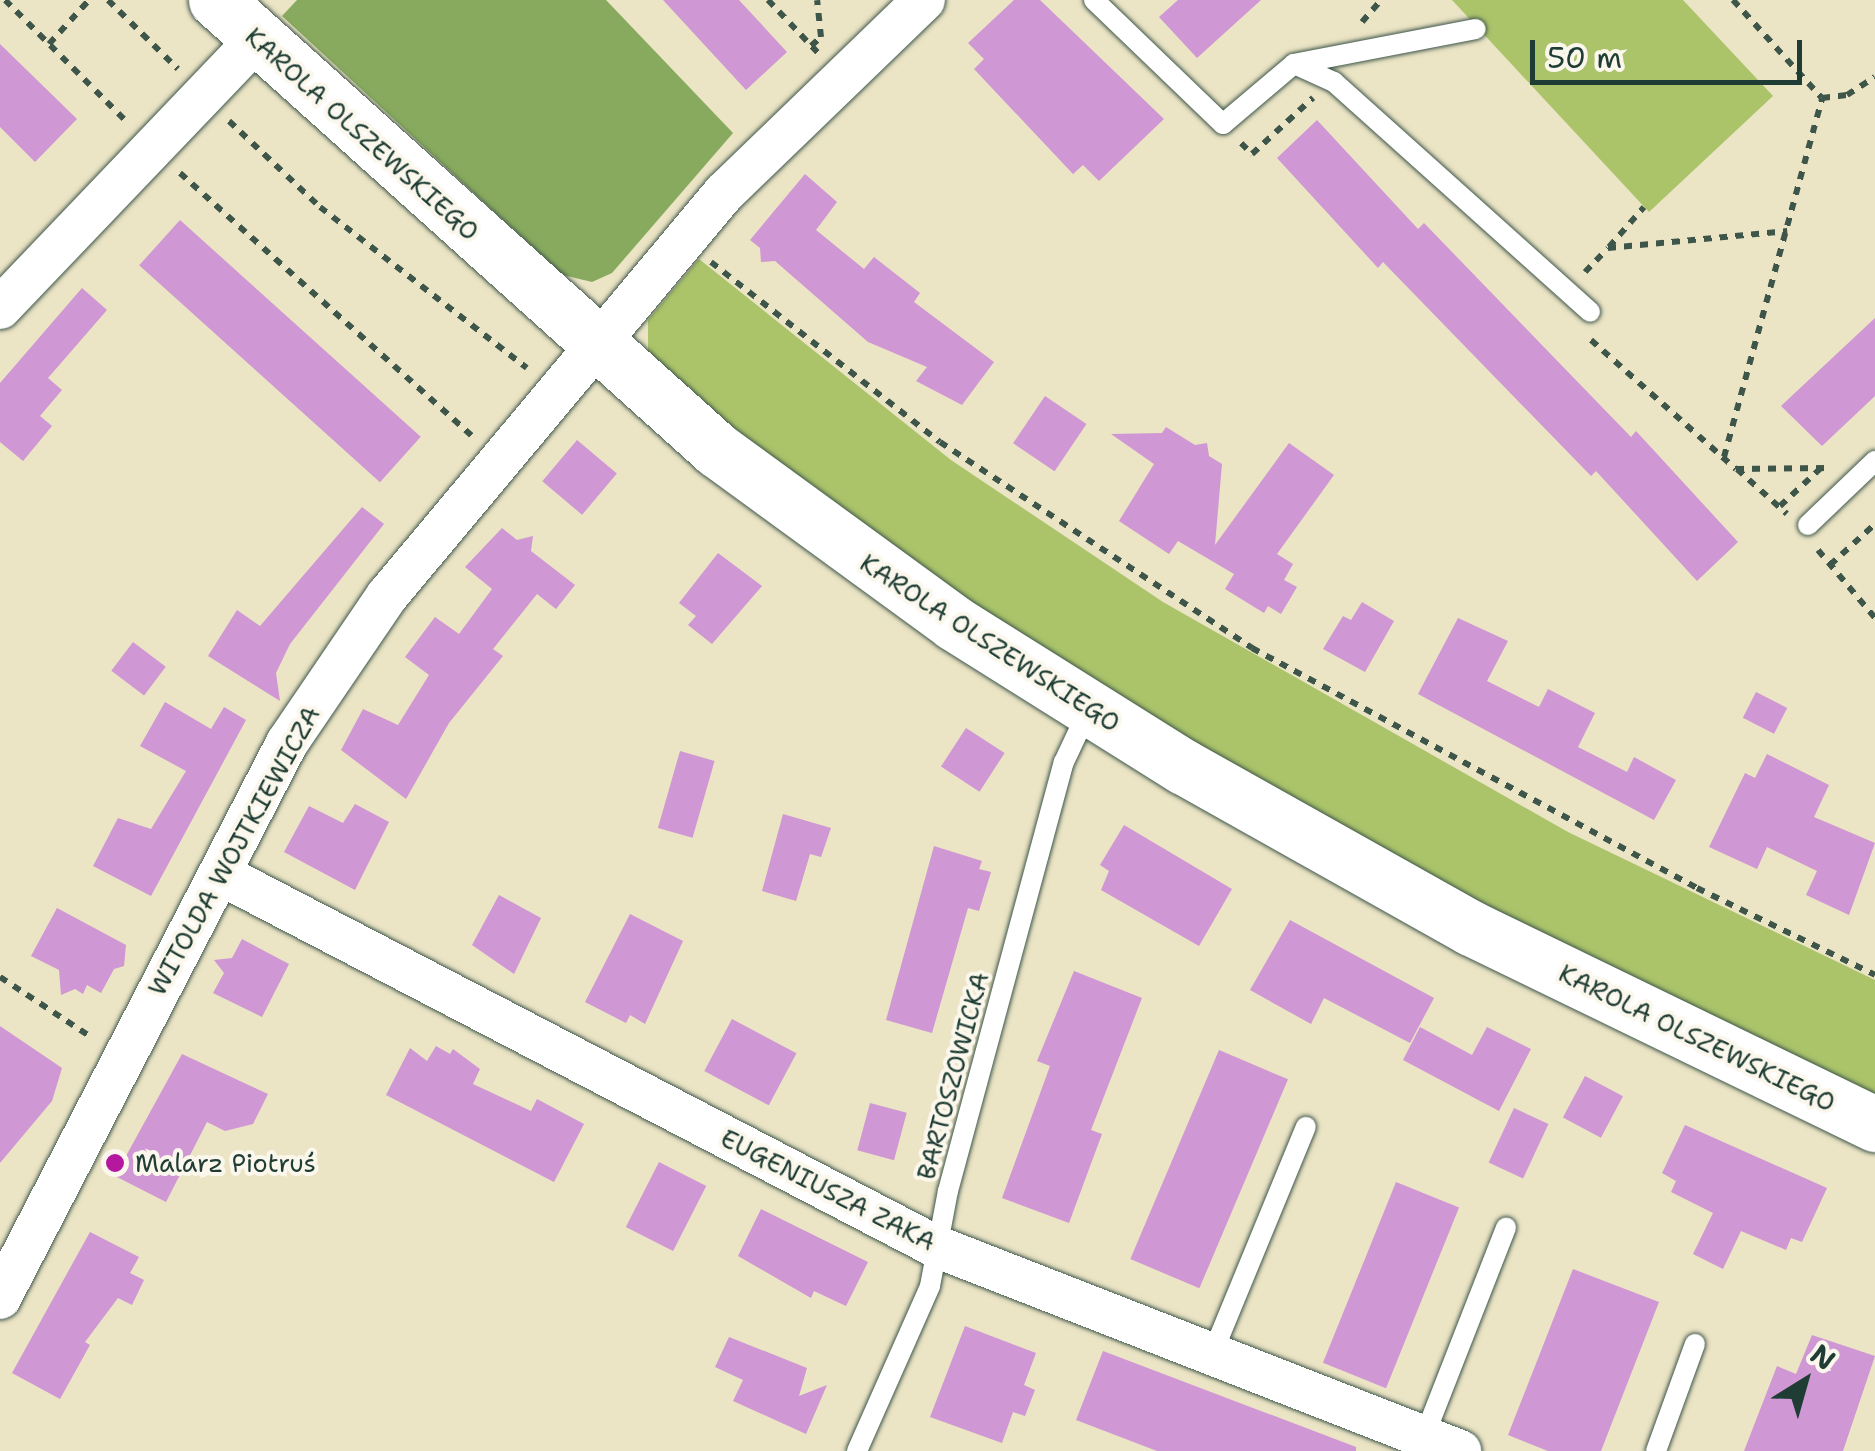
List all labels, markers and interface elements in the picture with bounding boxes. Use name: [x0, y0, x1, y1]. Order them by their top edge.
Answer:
scale bar: [1535, 20, 1808, 82]
street label: KAROLA OLSZEWSKIEGO: [239, 21, 485, 247]
text: 50 m: [1547, 37, 1622, 78]
street label: KAROLA OLSZEWSKIEGO: [854, 548, 1126, 738]
street label: WITOLDA WOJTKIEWICZA: [142, 701, 326, 1001]
street label: KAROLA OLSZEWSKIEGO: [1554, 958, 1840, 1118]
street label: BARTOSZOWICKA: [911, 969, 995, 1183]
street label: EUGENIUSZA ZAKA: [716, 1123, 940, 1257]
place label: Malarz Piotruś: [135, 1148, 316, 1178]
marker: Malarz Piotruś: [104, 1152, 126, 1174]
north arrow: [1755, 1331, 1855, 1431]
text: N: [1803, 1335, 1843, 1379]

